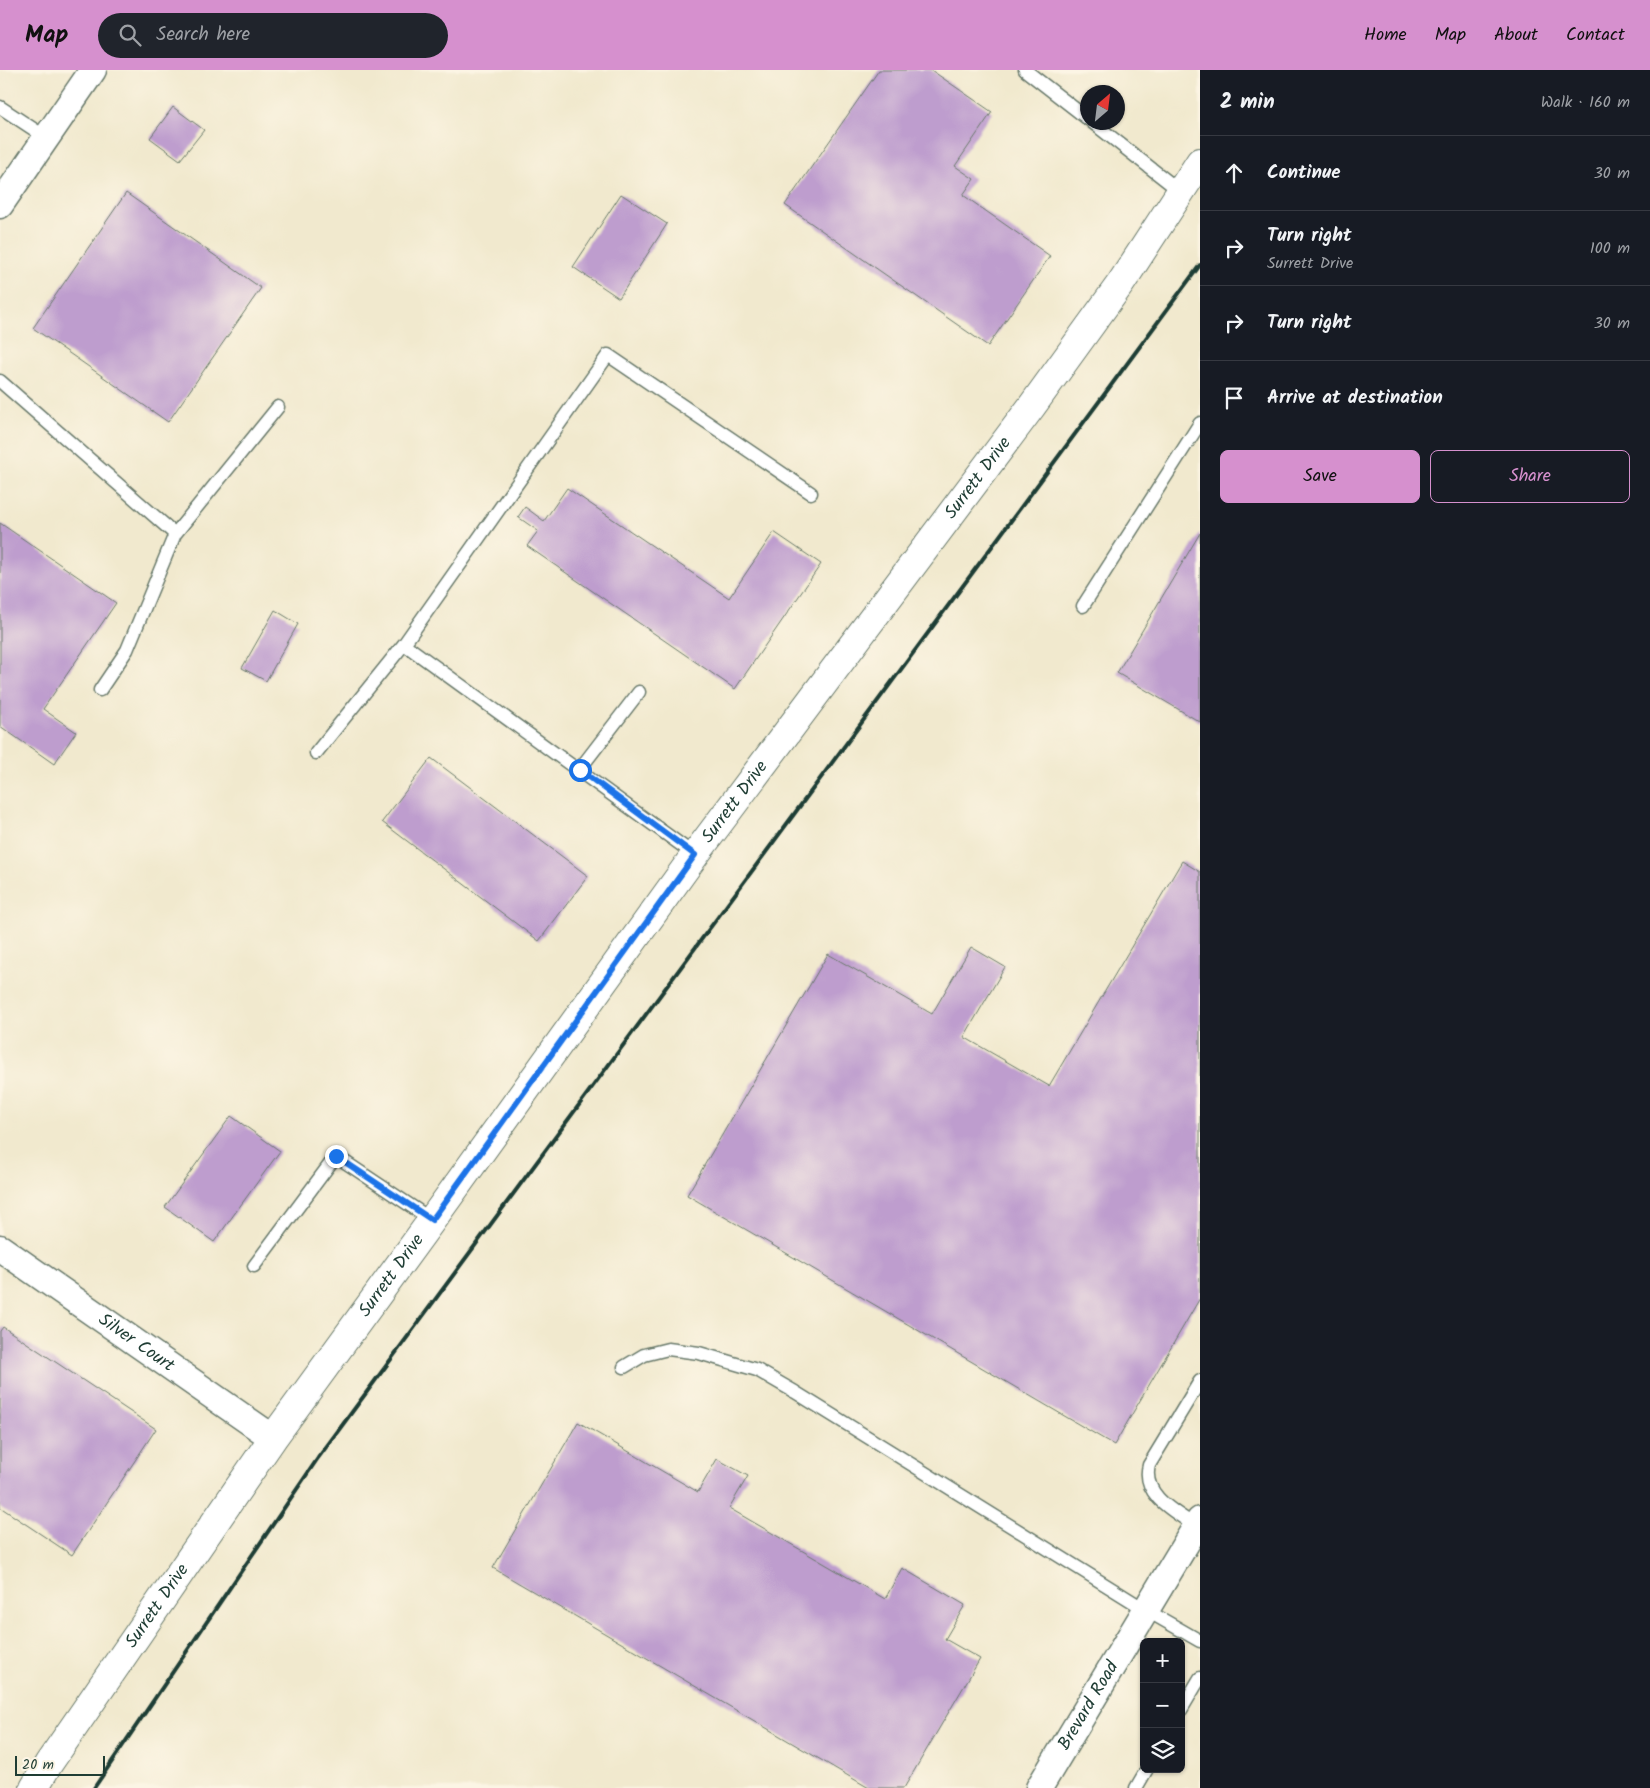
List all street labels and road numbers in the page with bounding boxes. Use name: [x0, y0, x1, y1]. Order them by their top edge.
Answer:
street label: Surrett Drive: [937, 430, 1019, 525]
street label: Surrett Drive: [694, 754, 776, 849]
street label: Surrett Drive: [351, 1228, 432, 1323]
street label: Silver Court: [92, 1306, 181, 1380]
street label: Surrett Drive: [118, 1558, 197, 1654]
street label: Brevard Road: [1050, 1655, 1127, 1756]

